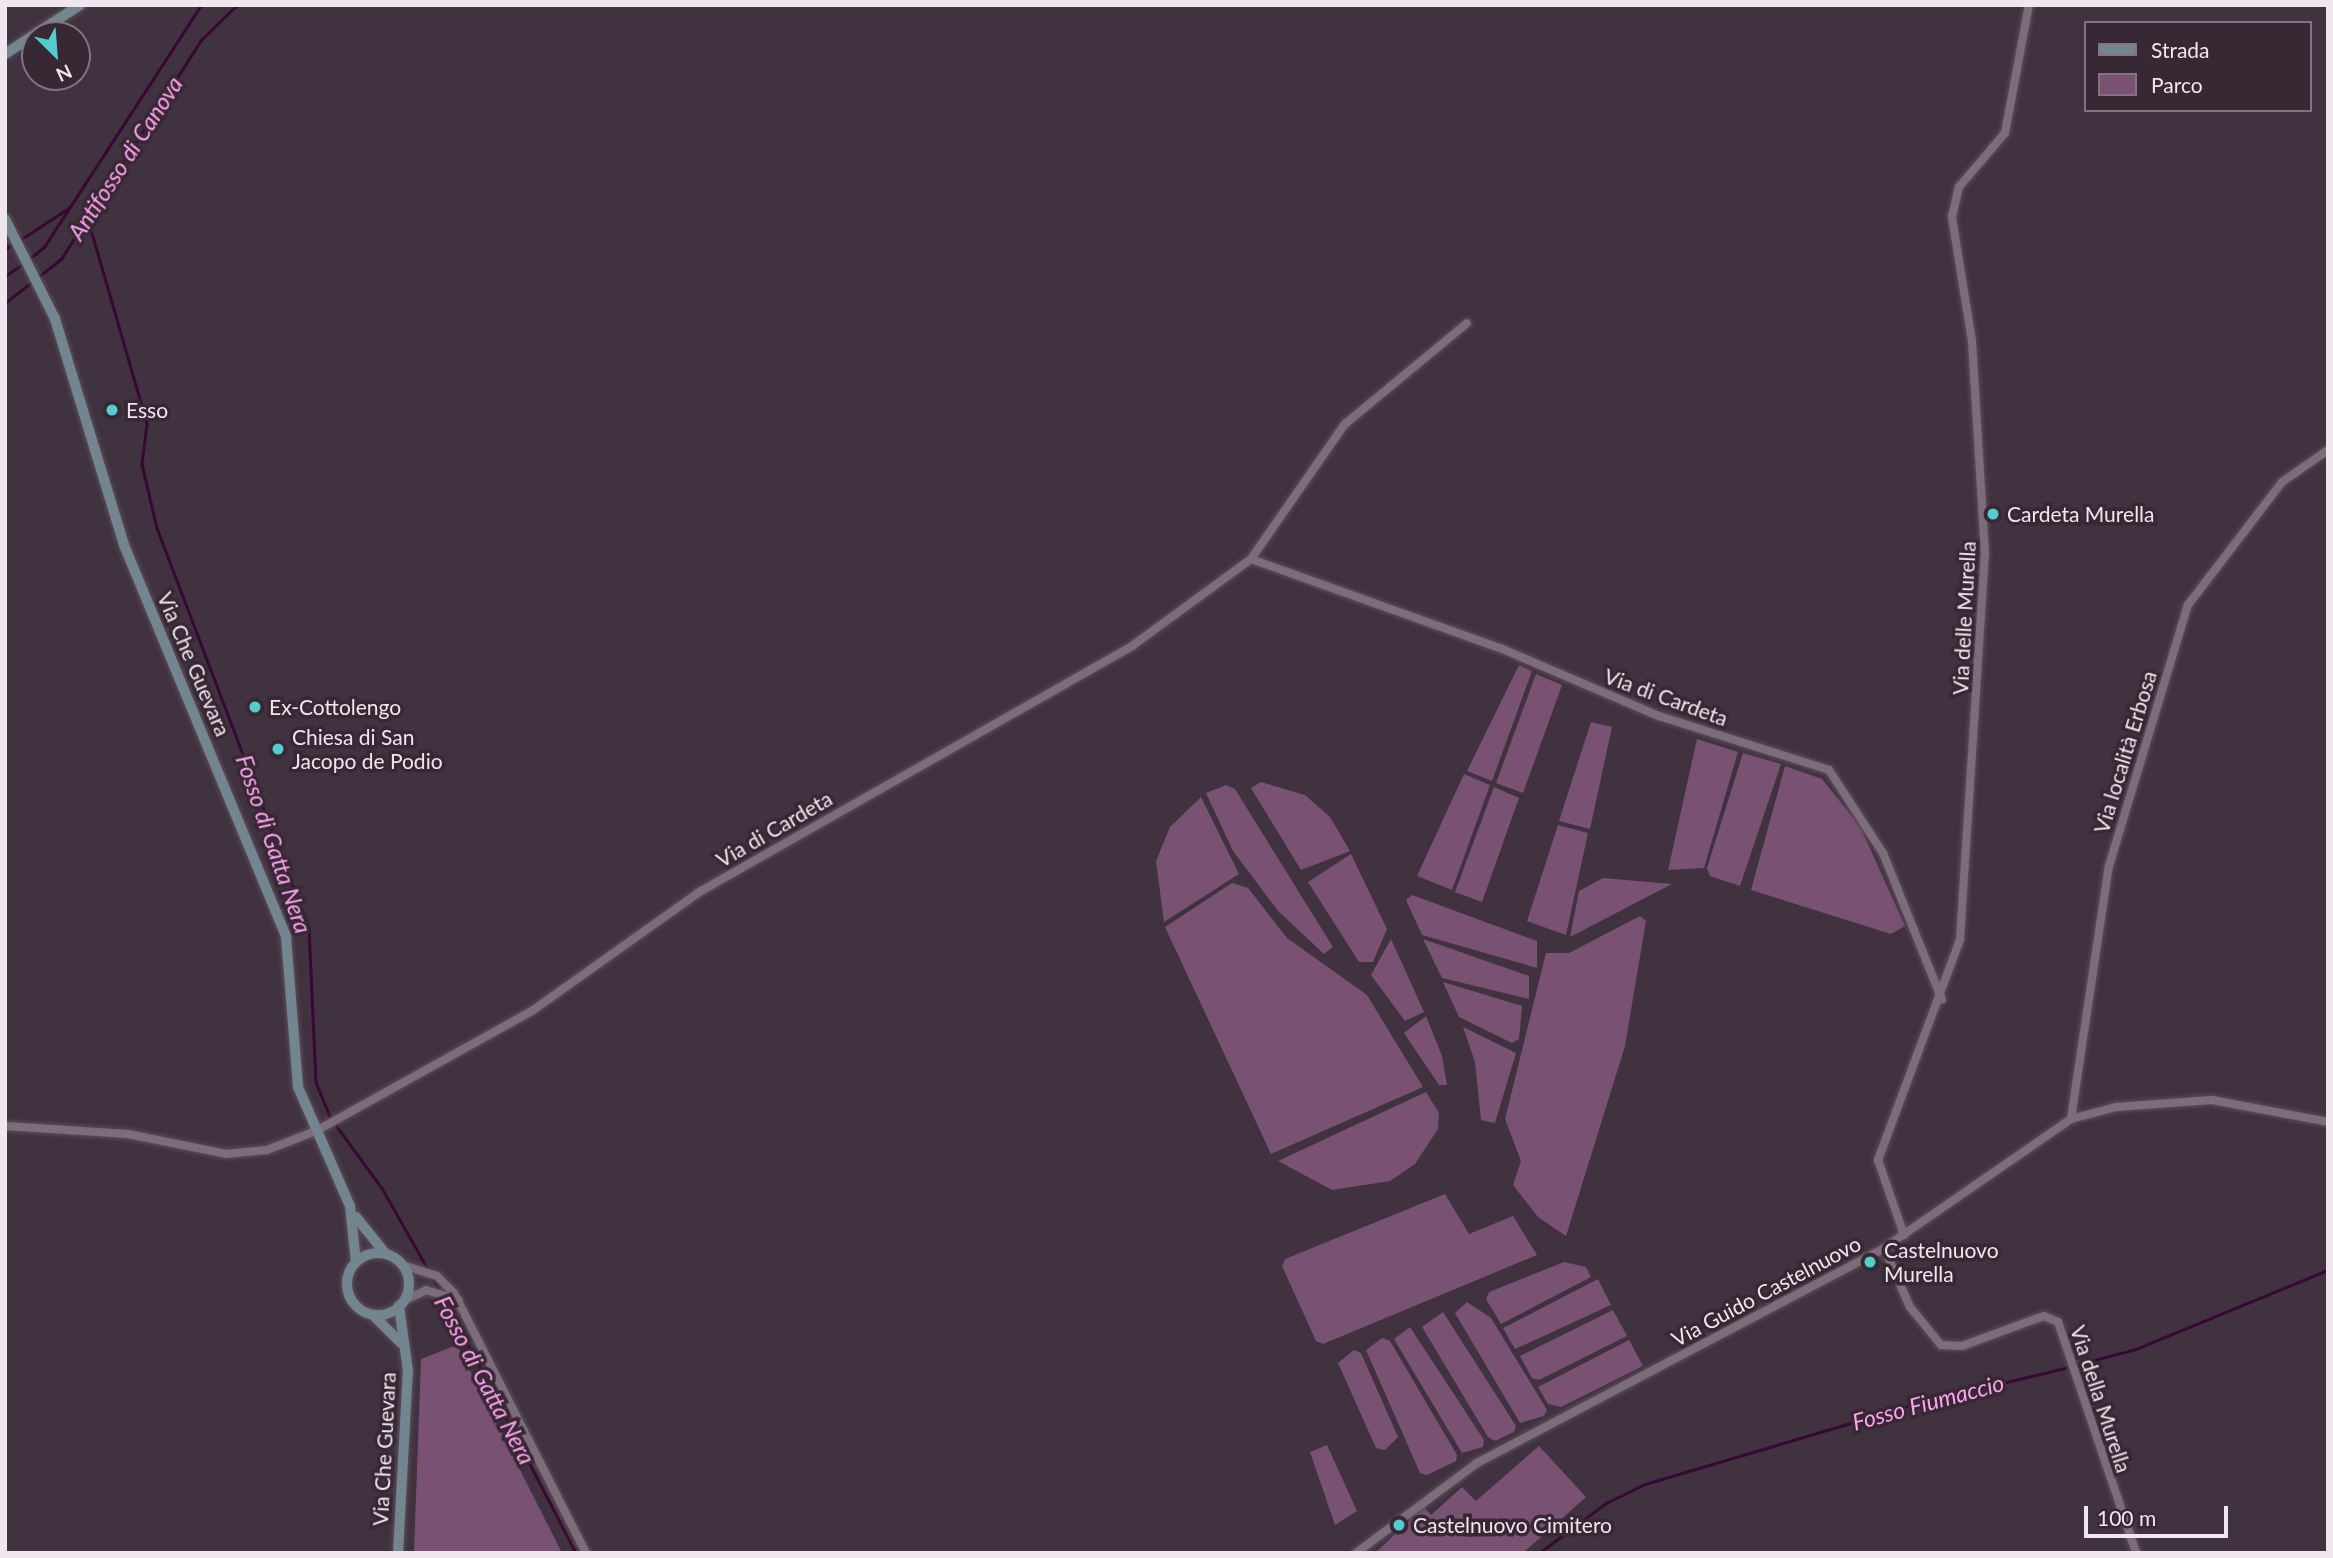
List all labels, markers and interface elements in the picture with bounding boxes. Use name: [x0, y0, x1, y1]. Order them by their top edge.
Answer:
north arrow: [21, 21, 91, 91]
legend: [2084, 21, 2312, 112]
text: Strada: [2151, 37, 2210, 62]
text: N: [53, 60, 76, 87]
water label: Antifosso di Canova: [62, 71, 188, 245]
text: Parco: [2151, 72, 2203, 97]
place label: Esso: [126, 397, 168, 423]
marker: Esso: [104, 402, 120, 418]
place label: Cardeta Murella: [2007, 501, 2154, 527]
marker: Cardeta Murella: [1985, 506, 2001, 522]
street label: Via delle Murella: [1947, 540, 1981, 696]
street label: Via Che Guevara: [152, 588, 236, 740]
street label: Via di Cardeta: [1601, 663, 1731, 731]
street label: Via località Erbosa: [2088, 668, 2162, 836]
place label: Ex-Cottolengo: [269, 694, 401, 720]
marker: Ex-Cottolengo: [247, 699, 263, 715]
place label: Chiesa di San Jacopo de Podio: [292, 724, 443, 774]
marker: Chiesa di San Jacopo de Podio: [270, 741, 286, 757]
water label: Fosso di Gatta Nera: [231, 751, 317, 937]
street label: Via di Cardeta: [712, 786, 836, 872]
street label: Via Guido Castelnuovo: [1667, 1230, 1865, 1352]
place label: Castelnuovo Murella: [1884, 1237, 1999, 1287]
marker: Castelnuovo Murella: [1862, 1254, 1878, 1270]
water label: Fosso di Gatta Nera: [429, 1291, 541, 1469]
street label: Via della Murella: [2065, 1322, 2137, 1476]
water label: Fosso Fiumaccio: [1849, 1368, 2007, 1436]
street label: Via Che Guevara: [367, 1371, 401, 1527]
scale bar: [2088, 1492, 2232, 1536]
text: 100 m: [2097, 1505, 2156, 1530]
place label: Castelnuovo Cimitero: [1413, 1512, 1612, 1538]
marker: Castelnuovo Cimitero: [1391, 1517, 1407, 1533]

